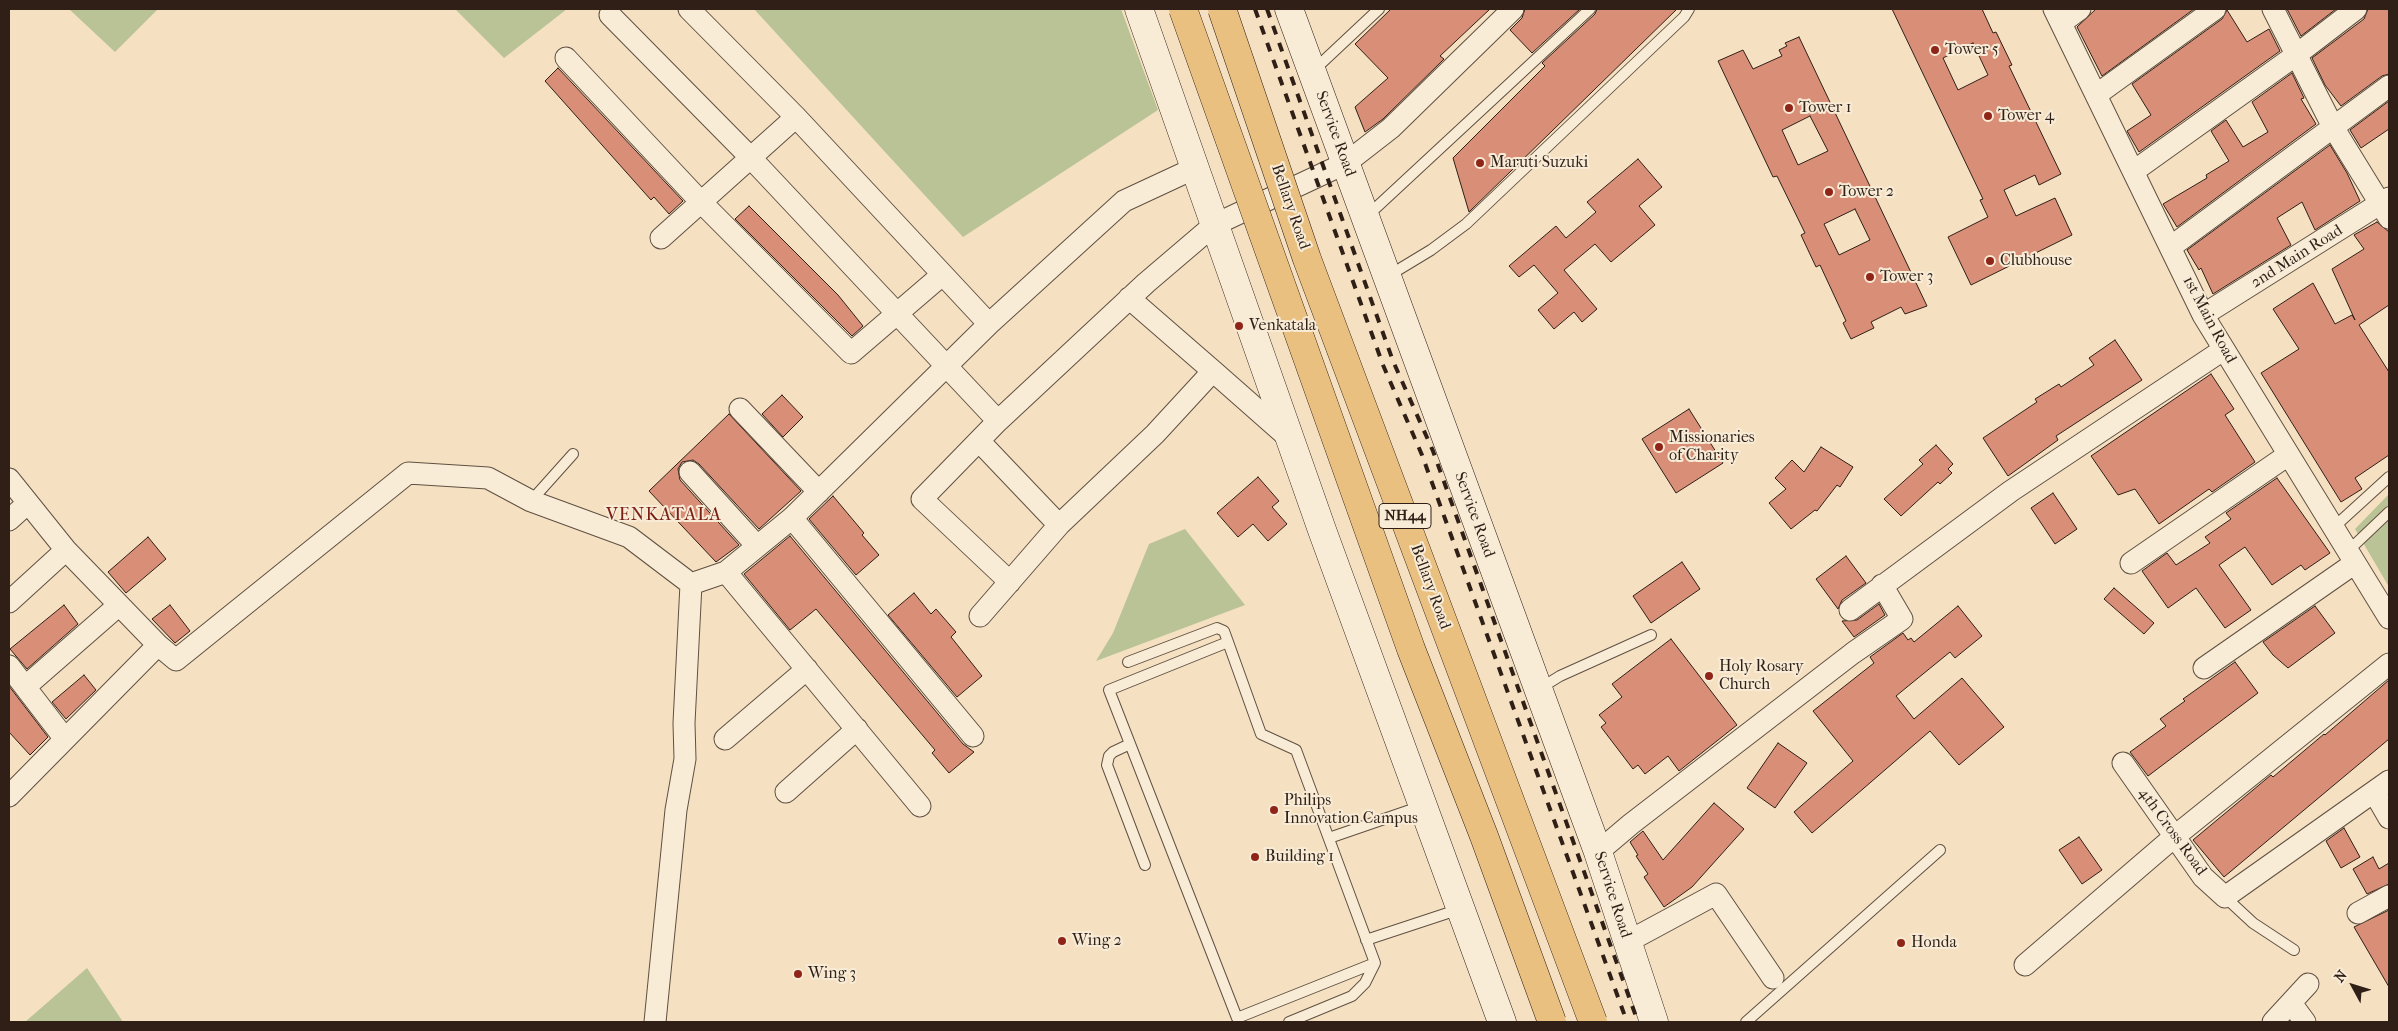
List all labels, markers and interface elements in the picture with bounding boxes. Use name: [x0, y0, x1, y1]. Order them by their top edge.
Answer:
place label: Tower 5: [1945, 40, 1999, 60]
marker: Tower 5: [1929, 44, 1941, 56]
street label: Service Road: [1311, 89, 1359, 179]
place label: Tower 1: [1799, 98, 1852, 118]
marker: Tower 1: [1783, 102, 1795, 114]
place label: Tower 4: [1998, 106, 2054, 126]
marker: Tower 4: [1982, 110, 1994, 122]
place label: Maruti Suzuki: [1490, 153, 1588, 173]
marker: Maruti Suzuki: [1474, 157, 1486, 169]
street label: Bellary Road: [1266, 162, 1314, 252]
place label: Tower 2: [1839, 182, 1894, 202]
marker: Tower 2: [1823, 186, 1835, 198]
street label: 2nd Main Road: [2248, 221, 2346, 293]
place label: Clubhouse: [2000, 251, 2072, 271]
marker: Clubhouse: [1984, 255, 1996, 267]
place label: Tower 3: [1880, 267, 1933, 287]
marker: Tower 3: [1864, 271, 1876, 283]
street label: 1st Main Road: [2178, 273, 2240, 367]
place label: Venkatala: [1249, 316, 1316, 336]
marker: Venkatala: [1233, 320, 1245, 332]
place label: Missionaries of Charity: [1669, 428, 1755, 466]
marker: Missionaries of Charity: [1653, 441, 1665, 453]
street label: Service Road: [1450, 470, 1498, 560]
road number: NH44: [1379, 504, 1431, 528]
district label: VENKATALA: [605, 505, 723, 527]
street label: Bellary Road: [1406, 542, 1454, 632]
place label: Holy Rosary Church: [1719, 657, 1804, 695]
marker: Holy Rosary Church: [1703, 670, 1715, 682]
street label: 4th Cross Road: [2134, 784, 2210, 880]
place label: Philips Innovation Campus: [1284, 791, 1418, 829]
marker: Philips Innovation Campus: [1268, 804, 1280, 816]
place label: Building 1: [1265, 847, 1334, 867]
street label: Service Road: [1589, 849, 1635, 941]
marker: Building 1: [1249, 851, 1261, 863]
place label: Wing 2: [1072, 931, 1122, 951]
place label: Honda: [1911, 933, 1957, 953]
marker: Wing 2: [1056, 935, 1068, 947]
marker: Honda: [1895, 937, 1907, 949]
north arrow: [2328, 961, 2378, 1011]
place label: Wing 3: [808, 964, 856, 984]
text: N: [2331, 967, 2351, 986]
marker: Wing 3: [792, 968, 804, 980]

